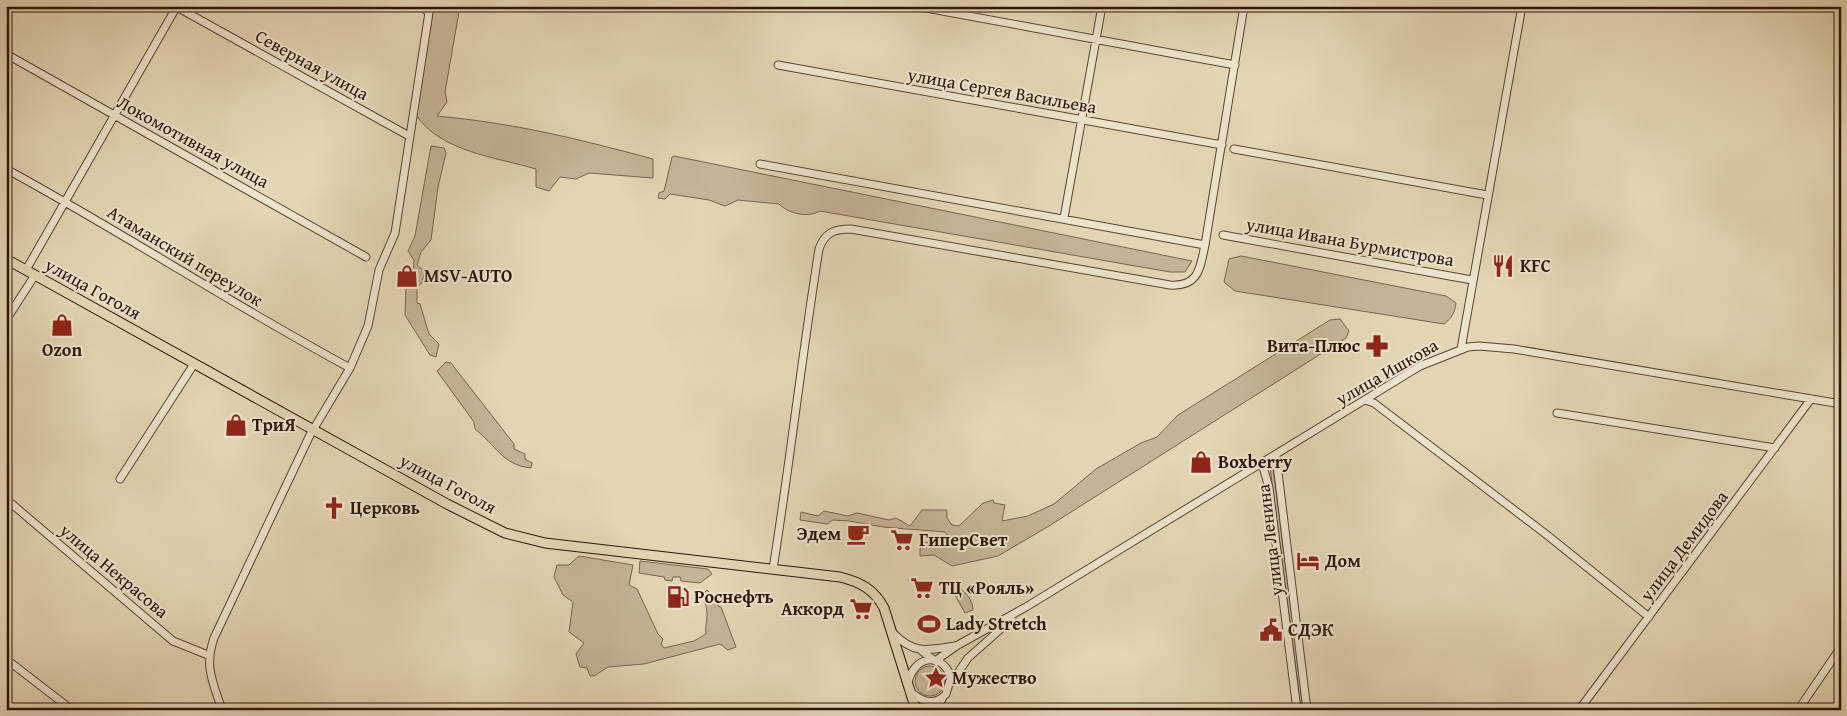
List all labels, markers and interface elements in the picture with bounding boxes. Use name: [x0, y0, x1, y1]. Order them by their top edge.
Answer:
street label: Северная улица: [251, 22, 374, 107]
street label: улица Сергея Васильева: [905, 60, 1099, 120]
street label: Локомотивная улица: [112, 89, 275, 195]
street label: Атаманский переулок: [102, 198, 269, 313]
street label: улица Ивана Бурмистрова: [1243, 210, 1457, 273]
street label: улица Гоголя: [39, 251, 146, 326]
place label: KFC: [1520, 252, 1551, 279]
restaurant icon: KFC: [1490, 253, 1516, 279]
place label: MSV-AUTO: [424, 262, 512, 289]
shop icon: MSV-AUTO: [394, 263, 420, 289]
shop icon: Ozon: [49, 312, 75, 338]
street label: улица Ишкова: [1330, 331, 1443, 412]
place label: Вита-Плюс: [1267, 332, 1360, 359]
pharmacy icon: Вита-Плюс: [1364, 333, 1390, 359]
place label: Ozon: [42, 336, 82, 363]
place label: ТриЯ: [252, 411, 295, 438]
shop icon: ТриЯ: [223, 412, 249, 438]
street label: улица Гоголя: [394, 446, 501, 520]
place label: Boxberry: [1218, 448, 1293, 475]
shop icon: Boxberry: [1188, 449, 1214, 475]
street label: улица Ленина: [1249, 482, 1290, 599]
street label: улица Демидова: [1632, 484, 1734, 607]
place label: Церковь: [350, 494, 420, 521]
church icon: Церковь: [321, 495, 347, 521]
street label: улица Некрасова: [53, 516, 175, 625]
place label: Эдем: [797, 520, 841, 547]
cafe icon: Эдем: [845, 521, 871, 547]
place label: ГиперСвет: [919, 526, 1008, 553]
supermarket icon: ГиперСвет: [889, 527, 915, 553]
place label: Дом: [1324, 547, 1361, 574]
hotel icon: Дом: [1295, 548, 1321, 574]
place label: ТЦ «Рояль»: [939, 574, 1034, 601]
supermarket icon: ТЦ «Рояль»: [909, 575, 935, 601]
place label: Роснефть: [694, 583, 774, 610]
fuel station icon: Роснефть: [665, 584, 691, 610]
place label: Аккорд: [781, 595, 844, 622]
supermarket icon: Аккорд: [848, 596, 874, 622]
place label: Lady Stretch: [946, 610, 1047, 637]
sports icon: Lady Stretch: [916, 611, 942, 637]
place label: СДЭК: [1288, 616, 1334, 643]
public building icon: СДЭК: [1258, 617, 1284, 643]
place label: Мужество: [952, 664, 1037, 691]
place icon: Мужество: [923, 665, 949, 691]

